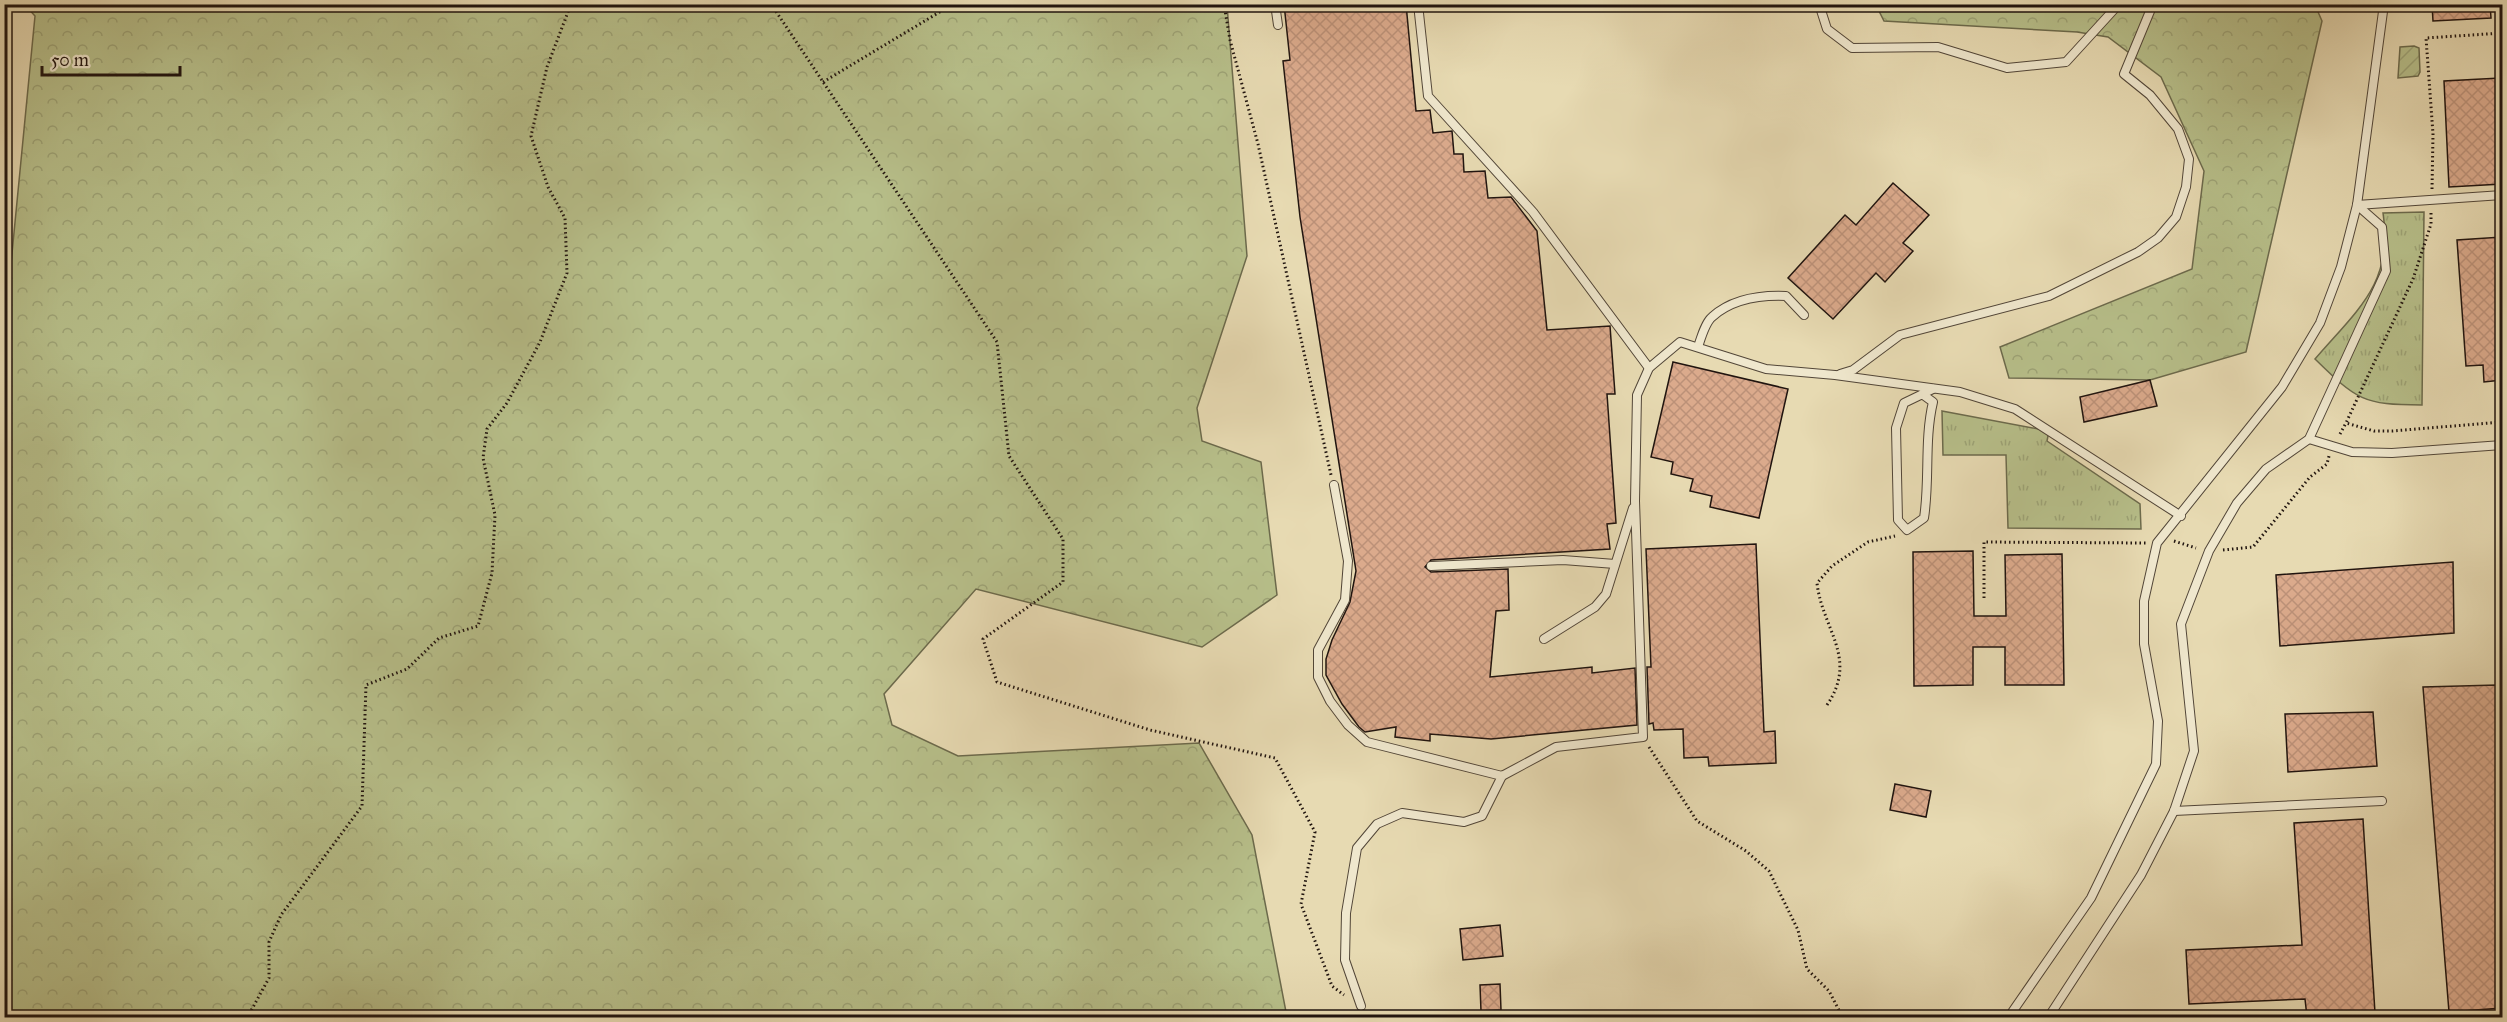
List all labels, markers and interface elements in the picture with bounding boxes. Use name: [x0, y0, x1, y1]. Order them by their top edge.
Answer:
scale bar: [42, 39, 180, 77]
text: 50 m: [51, 49, 89, 71]

